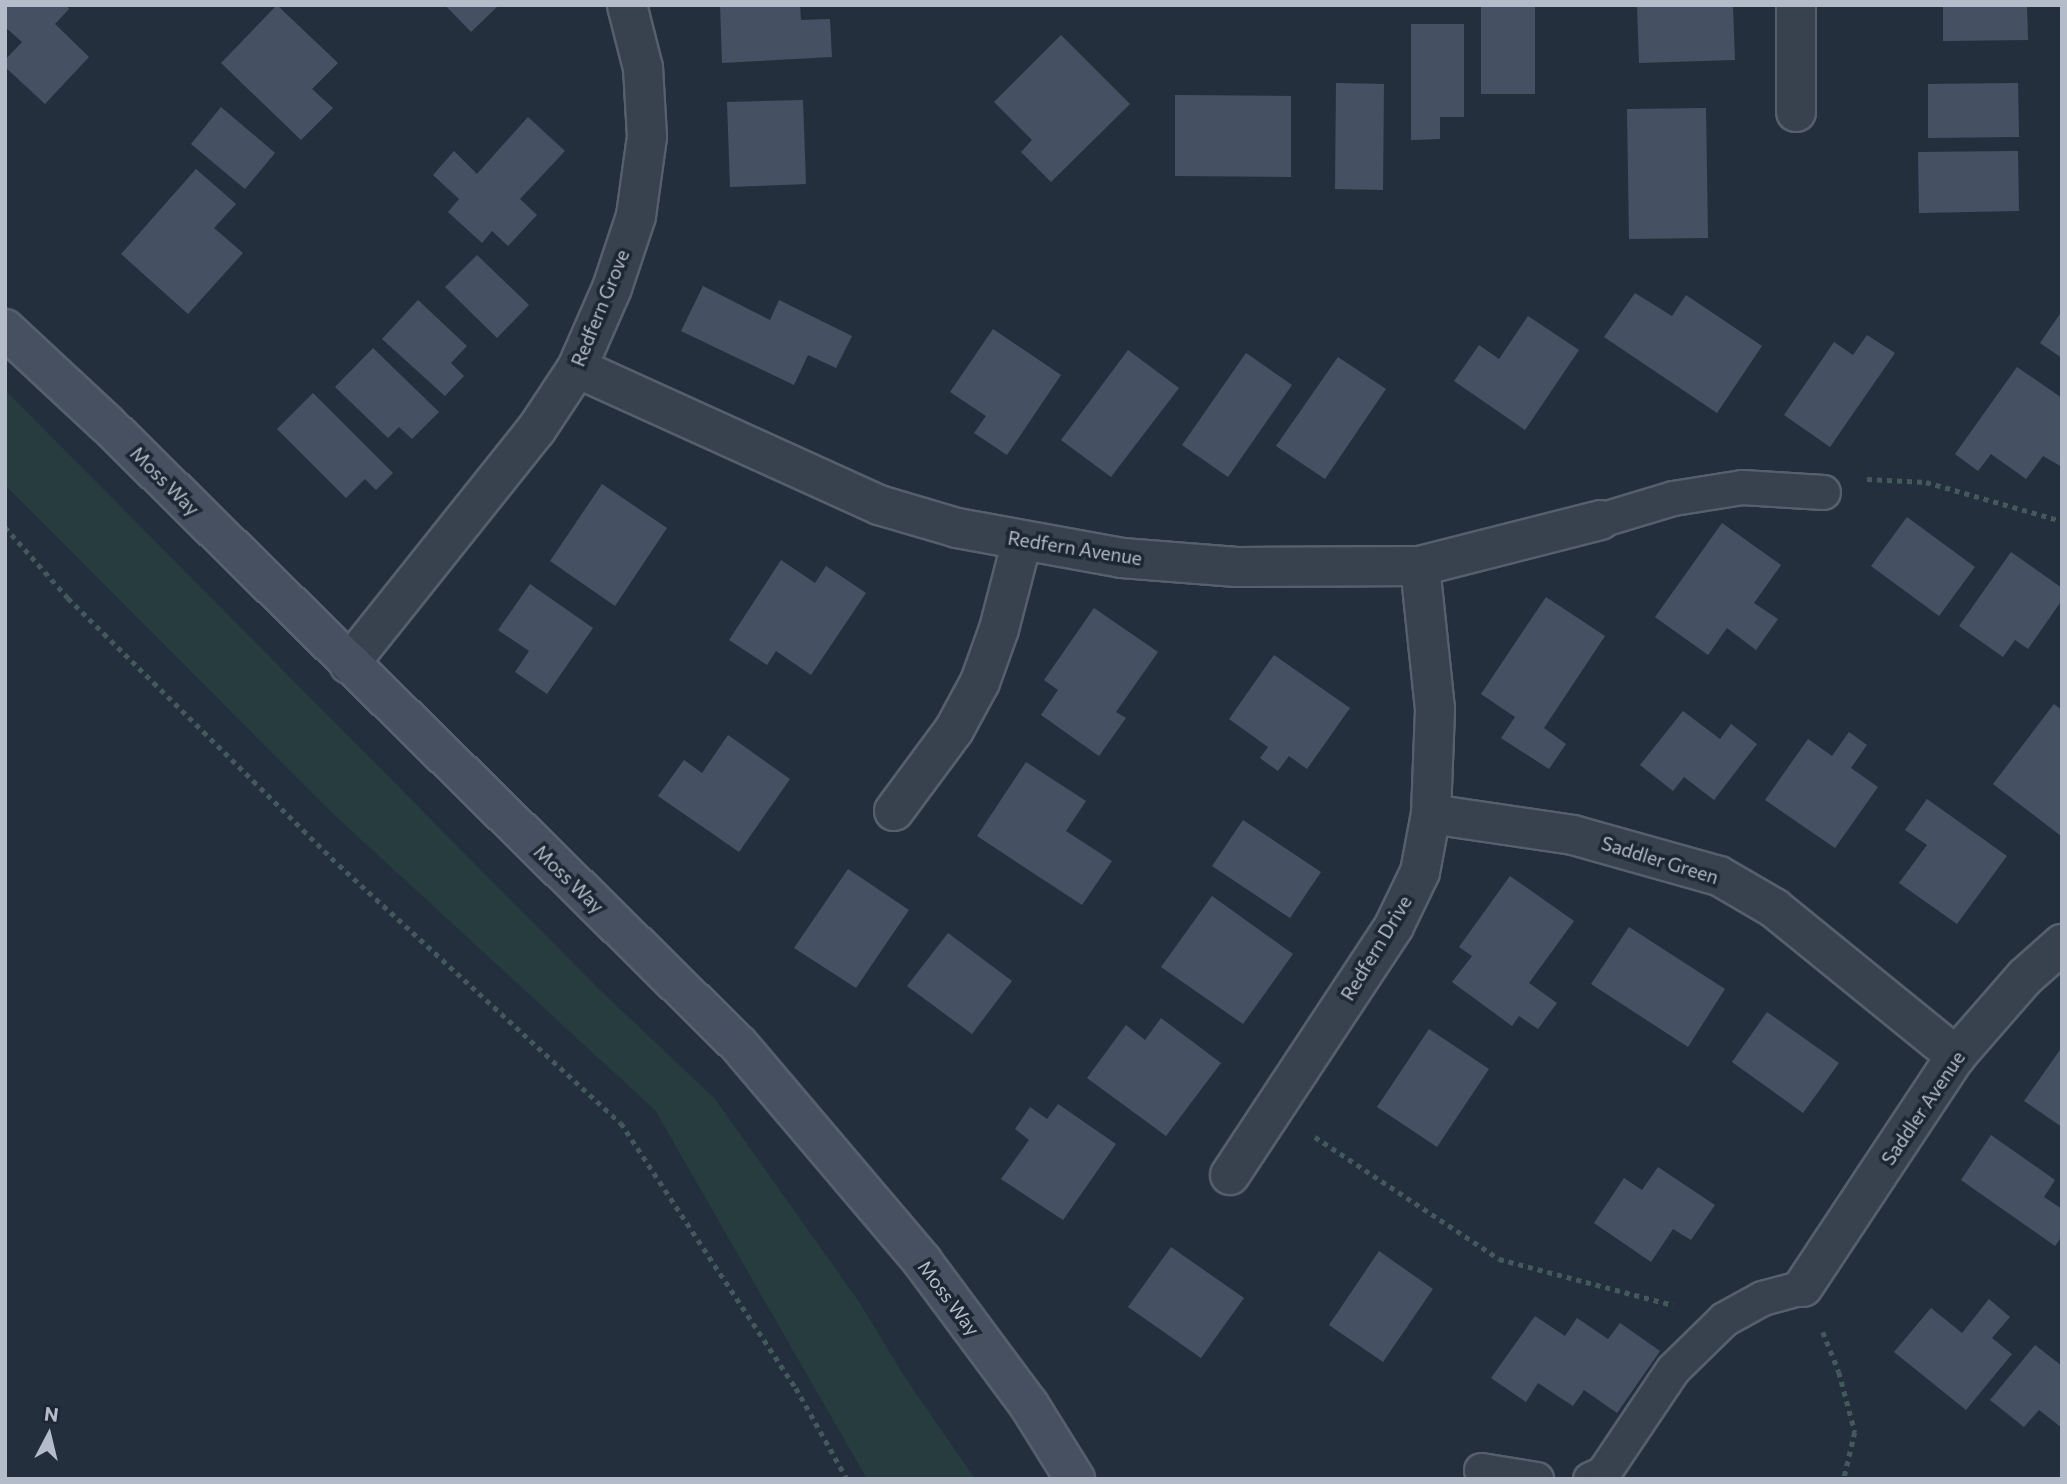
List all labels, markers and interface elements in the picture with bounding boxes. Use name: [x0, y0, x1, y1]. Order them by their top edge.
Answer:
street label: Redfern Grove: [566, 246, 634, 370]
street label: Moss Way: [126, 442, 204, 520]
street label: Redfern Avenue: [1006, 526, 1144, 570]
street label: Saddler Green: [1599, 831, 1721, 889]
street label: Moss Way: [529, 840, 609, 918]
street label: Redfern Drive: [1336, 891, 1416, 1005]
street label: Saddler Avenue: [1877, 1047, 1969, 1169]
street label: Moss Way: [913, 1256, 985, 1340]
north arrow: [14, 1400, 84, 1470]
text: N: [43, 1401, 60, 1426]

